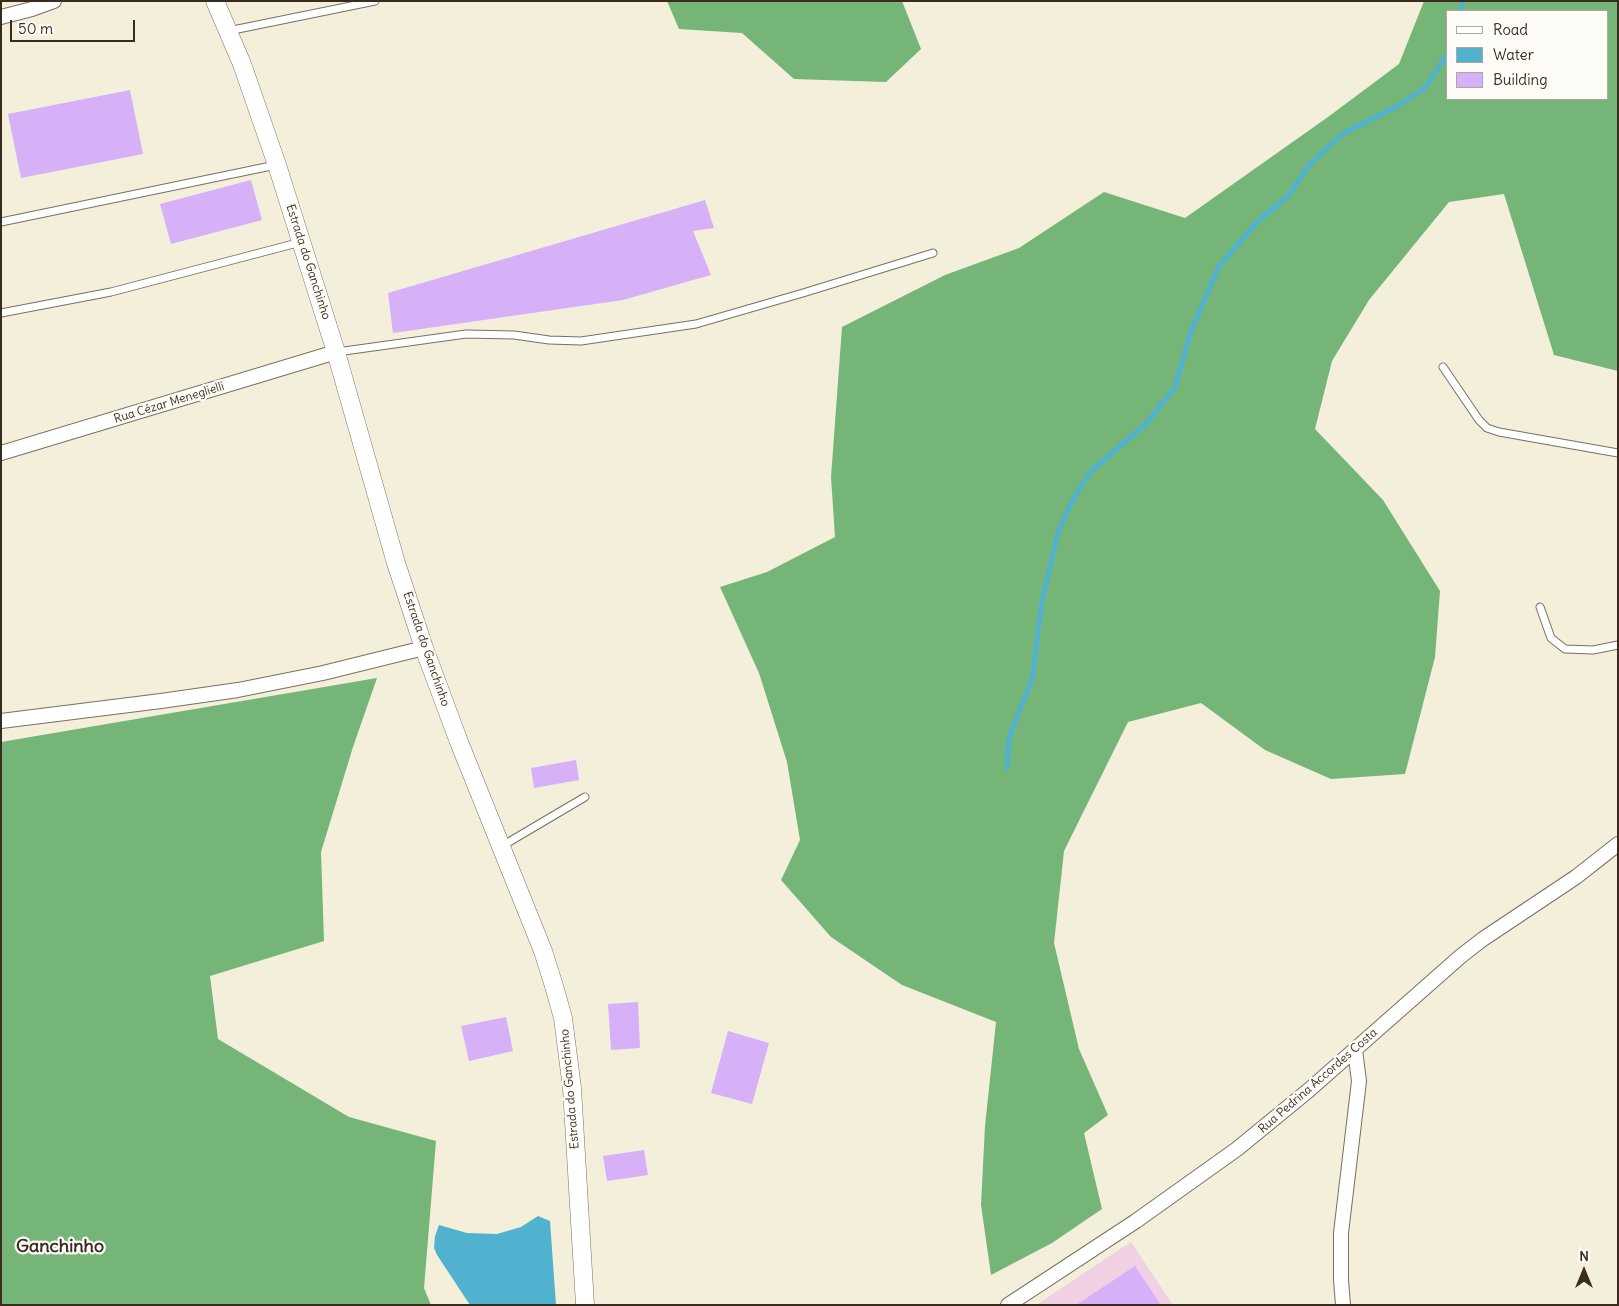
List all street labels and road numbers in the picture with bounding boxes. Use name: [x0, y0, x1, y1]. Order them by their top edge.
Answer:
street label: Estrada do Ganchinho: [283, 203, 333, 321]
street label: Rua Cézar Meneglielli: [112, 379, 226, 427]
street label: Estrada do Ganchinho: [400, 590, 452, 708]
street label: Rua Pedrina Accordes Costa: [1256, 1026, 1380, 1136]
street label: Estrada do Ganchinho: [558, 1028, 582, 1150]

